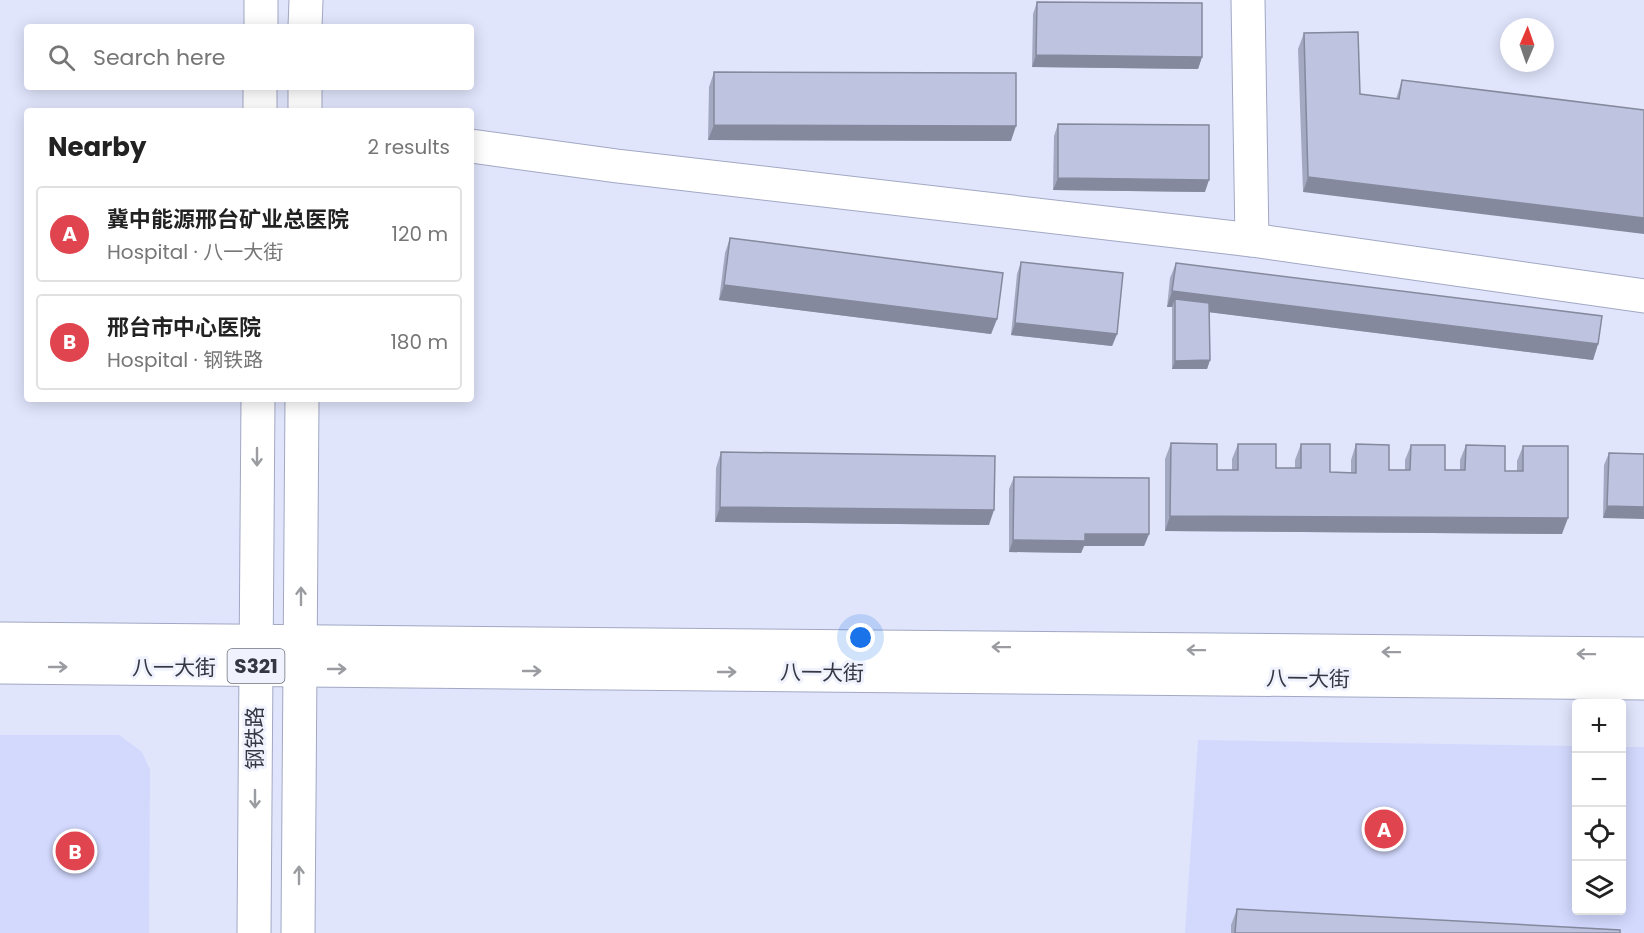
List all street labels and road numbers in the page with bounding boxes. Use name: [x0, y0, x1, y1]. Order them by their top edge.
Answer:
road number: S321: [228, 649, 284, 683]
street label: 八一大街: [132, 653, 216, 682]
street label: 八一大街: [780, 657, 864, 688]
street label: 八一大街: [1266, 663, 1350, 694]
street label: 钢铁路: [240, 707, 269, 770]

